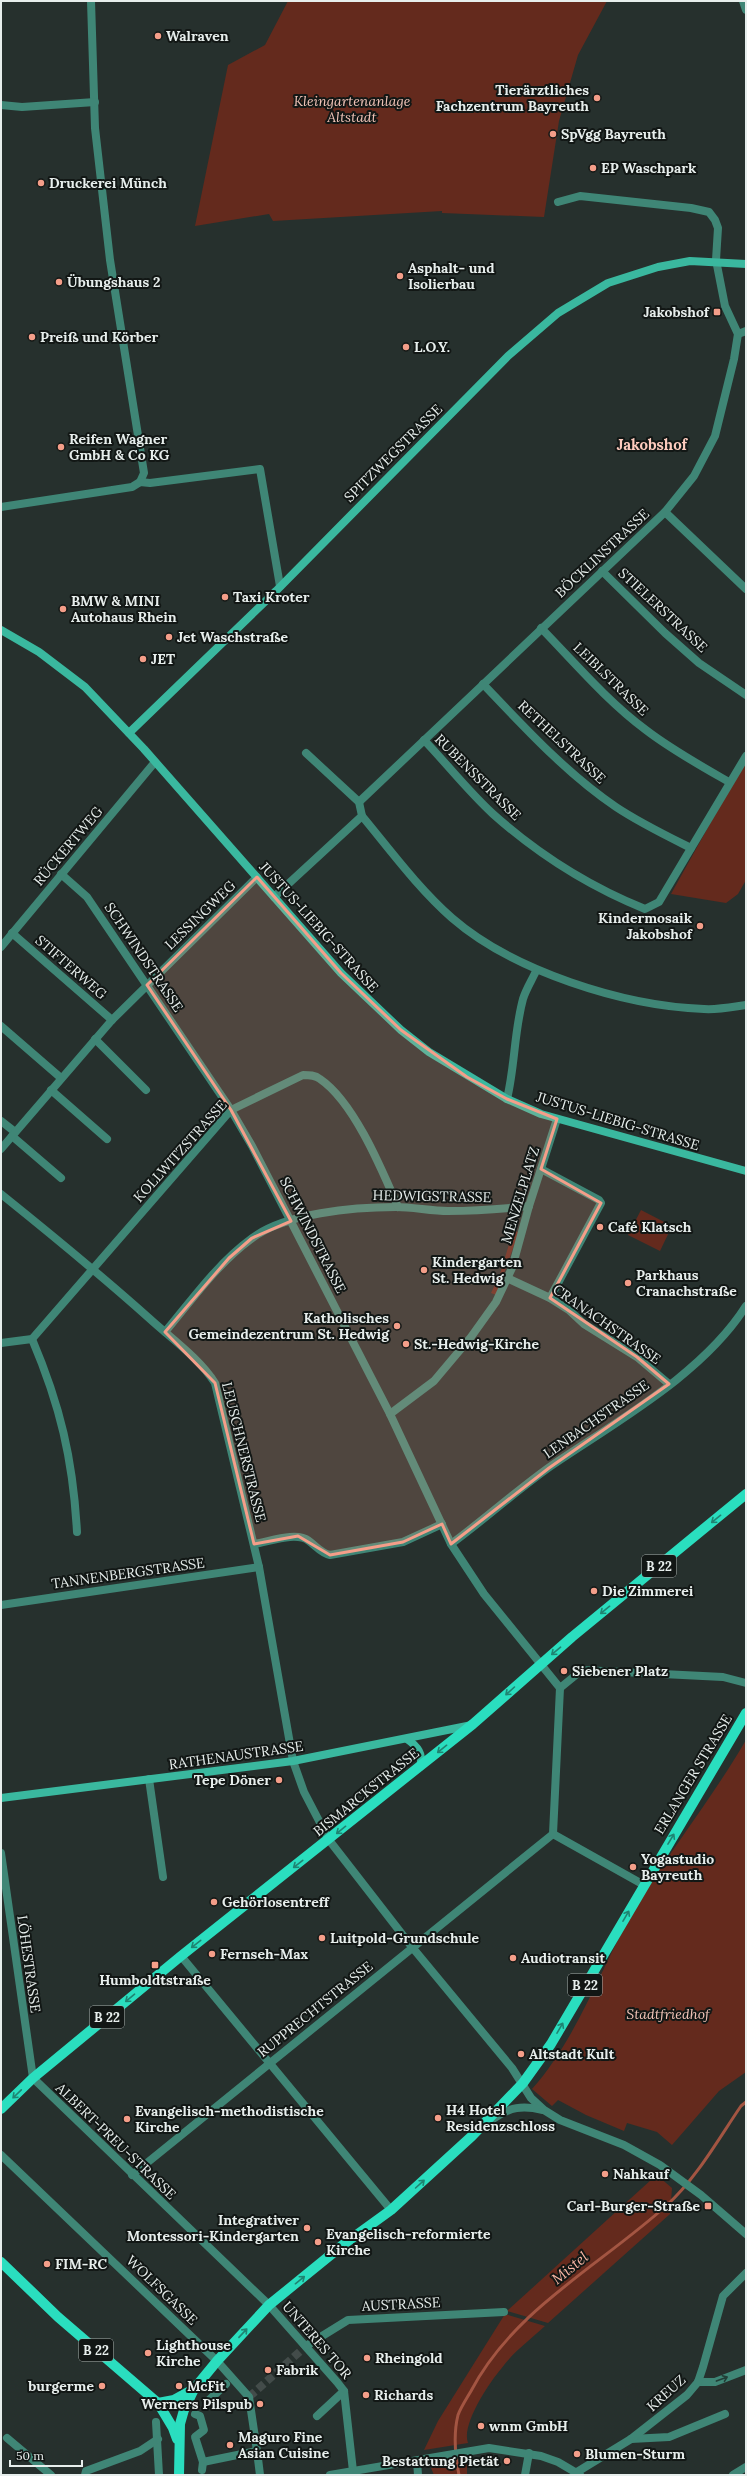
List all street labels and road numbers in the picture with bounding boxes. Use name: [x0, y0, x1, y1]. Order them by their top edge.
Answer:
street label: SPITZWEGSTRASSE: [340, 400, 446, 506]
street label: BÖCKLINSTRASSE: [551, 505, 653, 601]
street label: STIELERSTRASSE: [615, 564, 712, 656]
street label: LEIBLSTRASSE: [570, 639, 653, 720]
street label: RETHELSTRASSE: [514, 697, 610, 788]
street label: RUBENSSTRASSE: [431, 730, 525, 824]
street label: RÜCKERTWEG: [30, 802, 107, 889]
street label: JUSTUS-LIEBIG-STRASSE: [255, 857, 383, 996]
street label: LESSINGWEG: [161, 876, 240, 953]
street label: SCHWINDSTRASSE: [101, 899, 187, 1015]
street label: STIFTERWEG: [32, 931, 111, 1003]
street label: JUSTUS-LIEBIG-STRASSE: [533, 1087, 702, 1154]
street label: KOLLWITZSTRASSE: [129, 1096, 231, 1206]
street label: MENZELPLATZ: [497, 1144, 543, 1246]
street label: SCHWINDSTRASSE: [276, 1174, 350, 1296]
street label: HEDWIGSTRASSE: [372, 1186, 492, 1206]
street label: CRANACHSTRASSE: [549, 1280, 665, 1368]
street label: LENBACHSTRASSE: [540, 1376, 653, 1462]
street label: LEUSCHNERSTRASSE: [218, 1380, 270, 1524]
street label: TANNENBERGSTRASSE: [50, 1553, 206, 1593]
road number: B 22: [642, 1555, 676, 1577]
street label: ERLANGER STRASSE: [650, 1711, 736, 1837]
street label: RATHENAUSTRASSE: [167, 1737, 305, 1773]
street label: BISMARCKSTRASSE: [310, 1744, 423, 1840]
street label: LÖHESTRASSE: [13, 1914, 45, 2014]
street label: RUPPRECHTSTRASSE: [254, 1957, 376, 2061]
road number: B 22: [568, 1974, 602, 1996]
road number: B 22: [90, 2006, 124, 2028]
street label: ALBERT-PREU-STRASSE: [51, 2078, 180, 2203]
street label: WOLFSGASSE: [123, 2251, 202, 2329]
street label: AUSTRASSE: [360, 2293, 441, 2315]
street label: UNTERES TOR: [278, 2298, 356, 2383]
road number: B 22: [79, 2339, 113, 2361]
street label: KREUZ: [643, 2371, 689, 2415]

